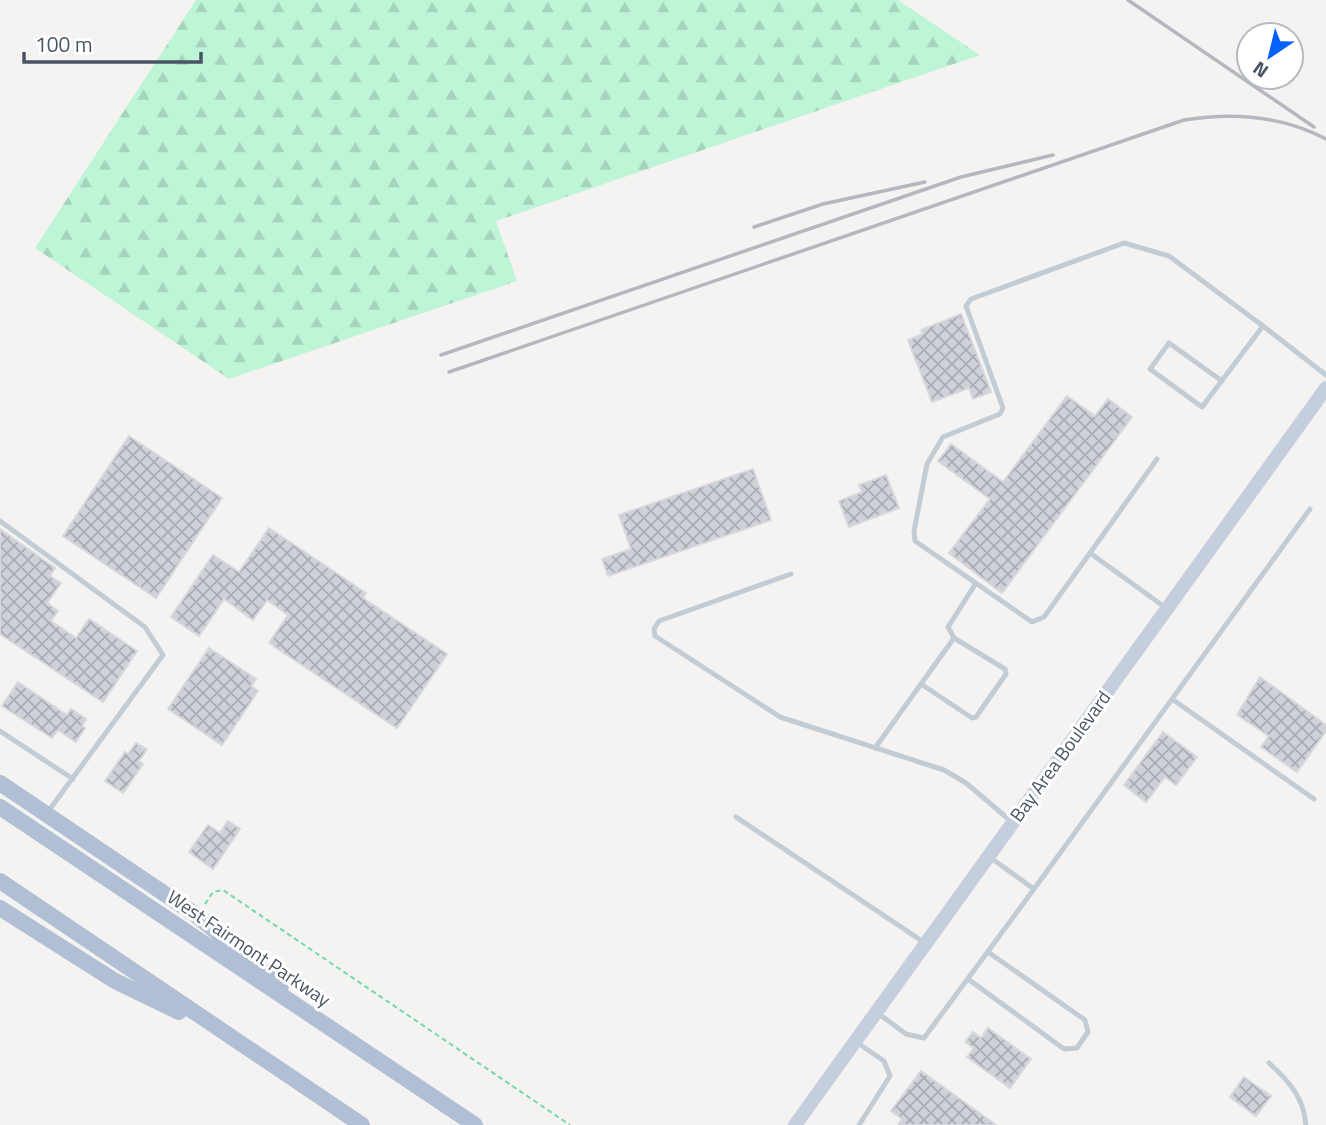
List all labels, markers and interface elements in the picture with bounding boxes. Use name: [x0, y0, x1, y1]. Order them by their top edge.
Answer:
scale bar: [24, 21, 201, 65]
north arrow: [1235, 21, 1305, 91]
text: 100 m: [35, 28, 92, 60]
text: N: [1246, 55, 1274, 86]
street label: Bay Area Boulevard: [1002, 684, 1117, 827]
street label: West Fairmont Parkway: [162, 882, 337, 1013]

